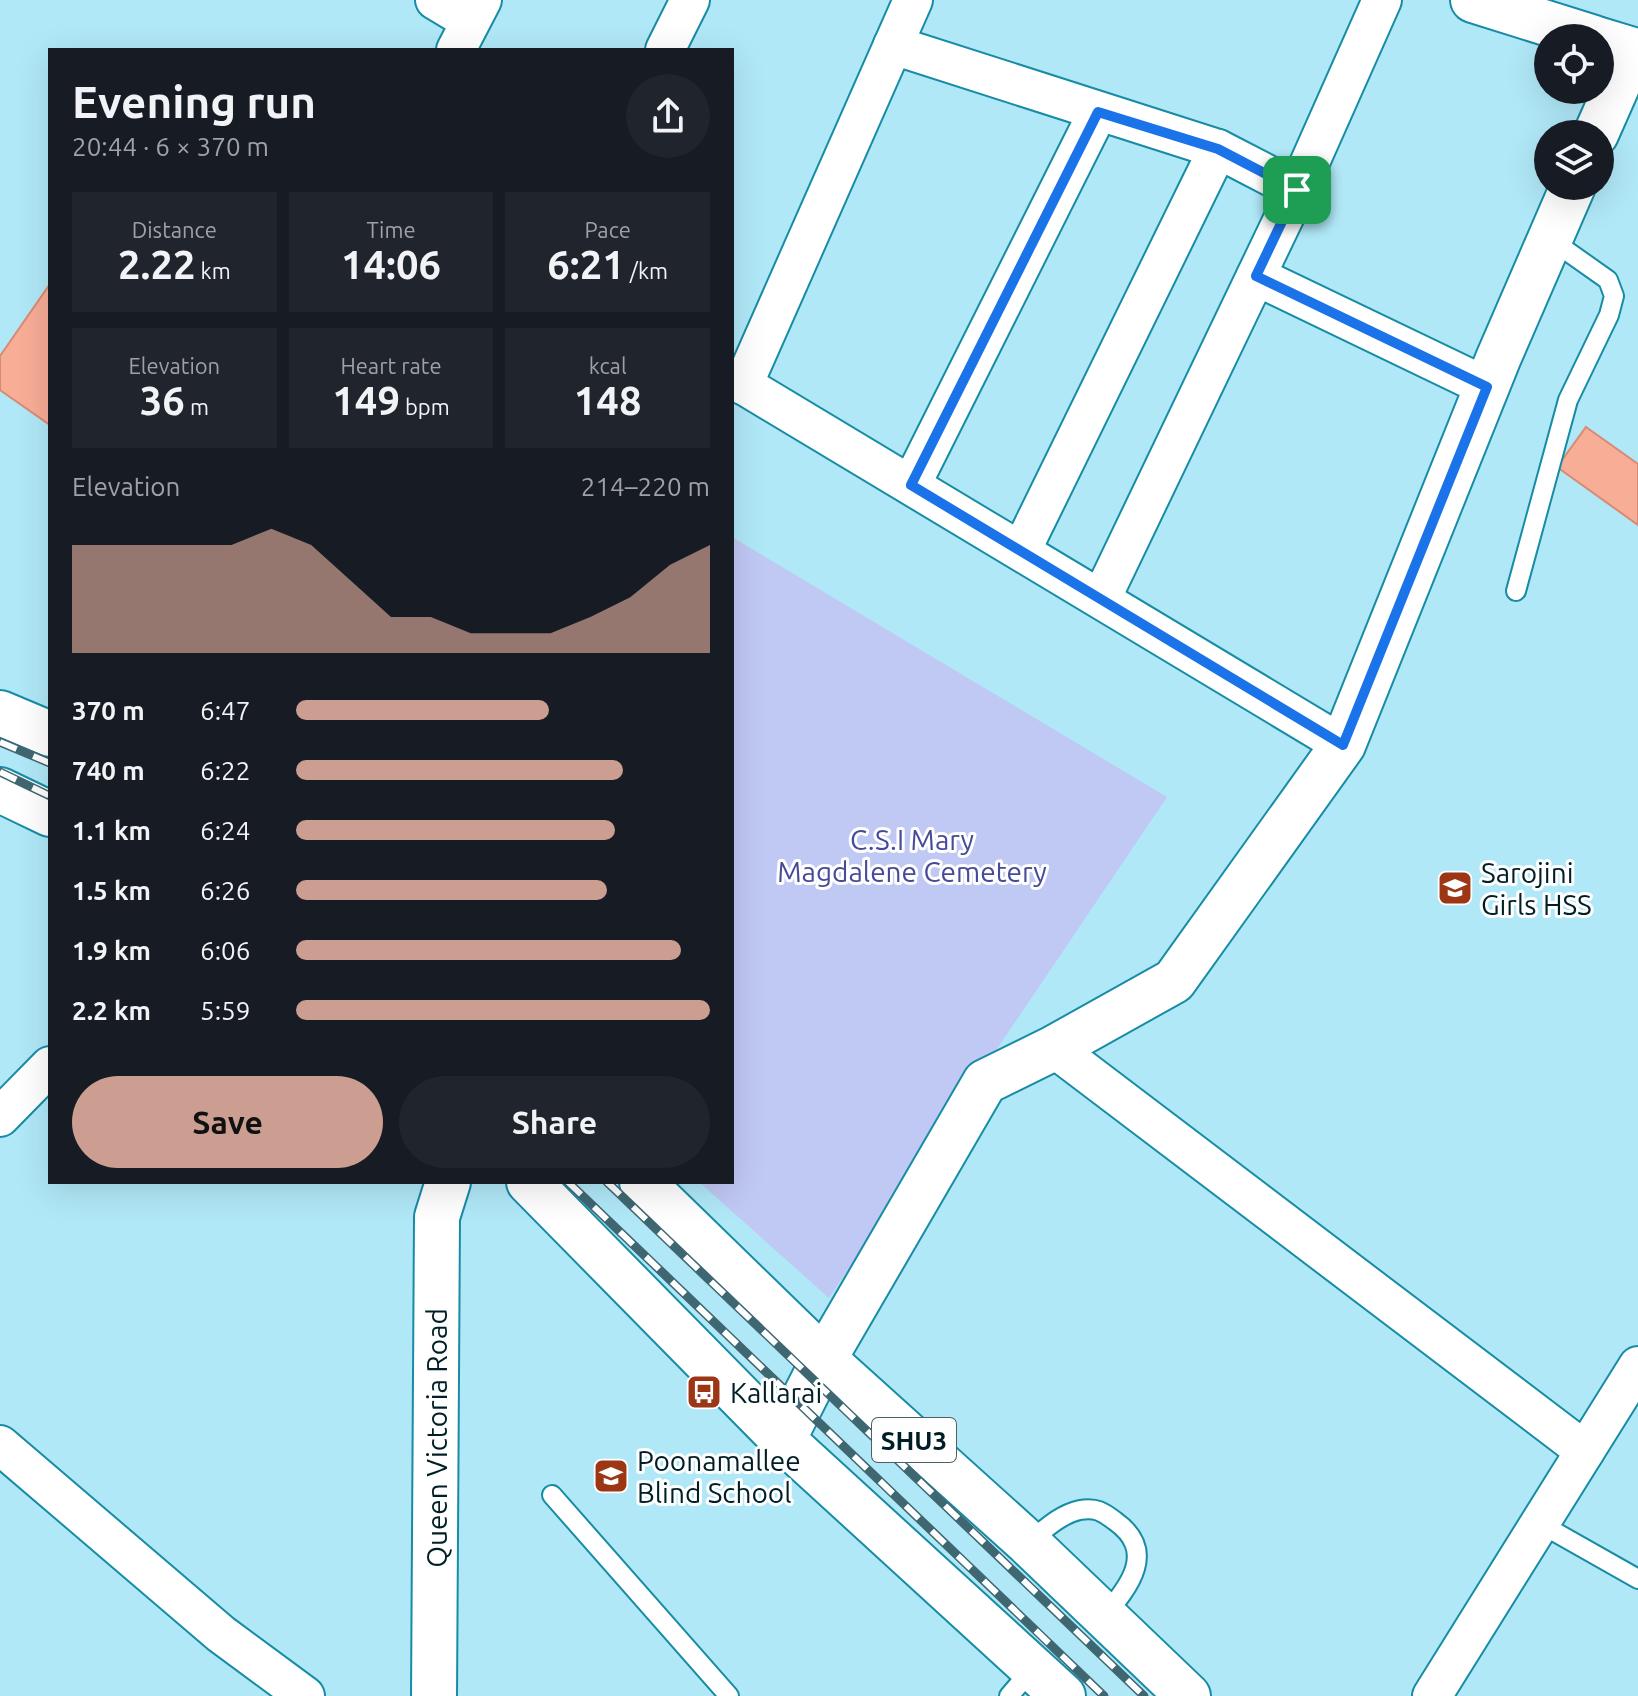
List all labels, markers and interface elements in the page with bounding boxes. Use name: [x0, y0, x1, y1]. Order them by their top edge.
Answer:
map controls: [1534, 24, 1614, 200]
button: locate: [1534, 24, 1614, 104]
button: share: [626, 74, 710, 158]
text: Evening run: [72, 77, 316, 126]
button: layers: [1534, 120, 1614, 200]
text: 20:44 · 6 × 370 m: [72, 132, 269, 161]
pin: [1263, 156, 1331, 224]
icon: arrive: [1275, 168, 1319, 212]
text: Distance: [132, 217, 217, 242]
text: Time: [366, 217, 416, 242]
text: Pace: [584, 217, 631, 242]
text: 2.22: [118, 242, 196, 287]
text: 14:06: [341, 242, 441, 287]
text: 6:21: [547, 242, 625, 287]
text: km: [196, 258, 231, 283]
text: /km: [625, 258, 668, 283]
text: Elevation: [128, 353, 220, 378]
text: Heart rate: [340, 353, 442, 378]
text: kcal: [589, 353, 627, 378]
text: 36: [140, 378, 185, 423]
text: 149: [332, 378, 400, 423]
text: 148: [574, 378, 642, 423]
text: m: [185, 394, 209, 419]
text: bpm: [400, 394, 450, 419]
text: Elevation: [72, 472, 180, 501]
text: 214–220 m: [581, 472, 710, 501]
text: 370 m: [72, 696, 145, 725]
text: 6:47: [200, 696, 250, 725]
text: 740 m: [72, 756, 145, 785]
text: 6:22: [200, 756, 250, 785]
text: 1.1 km: [72, 816, 151, 845]
text: 6:24: [200, 816, 250, 845]
park label: C.S.I Mary Magdalene Cemetery: [777, 824, 1047, 887]
place label: Sarojini Girls HSS: [1481, 857, 1592, 920]
school or university icon: Sarojini Girls HSS: [1436, 869, 1474, 907]
text: 1.5 km: [72, 876, 151, 905]
text: 6:26: [200, 876, 250, 905]
text: 1.9 km: [72, 936, 151, 965]
text: 6:06: [200, 936, 250, 965]
text: 2.2 km: [72, 996, 151, 1025]
text: 5:59: [200, 996, 250, 1025]
button: Save: [72, 1076, 383, 1168]
button: Share: [399, 1076, 710, 1168]
street label: Queen Victoria Road: [421, 1308, 452, 1568]
bus stop icon: Kallarai: [685, 1373, 723, 1411]
place label: Kallarai: [730, 1377, 822, 1408]
road number: SHU3: [872, 1418, 956, 1462]
place label: Poonamallee Blind School: [637, 1445, 801, 1508]
school or university icon: Poonamallee Blind School: [592, 1457, 630, 1495]

